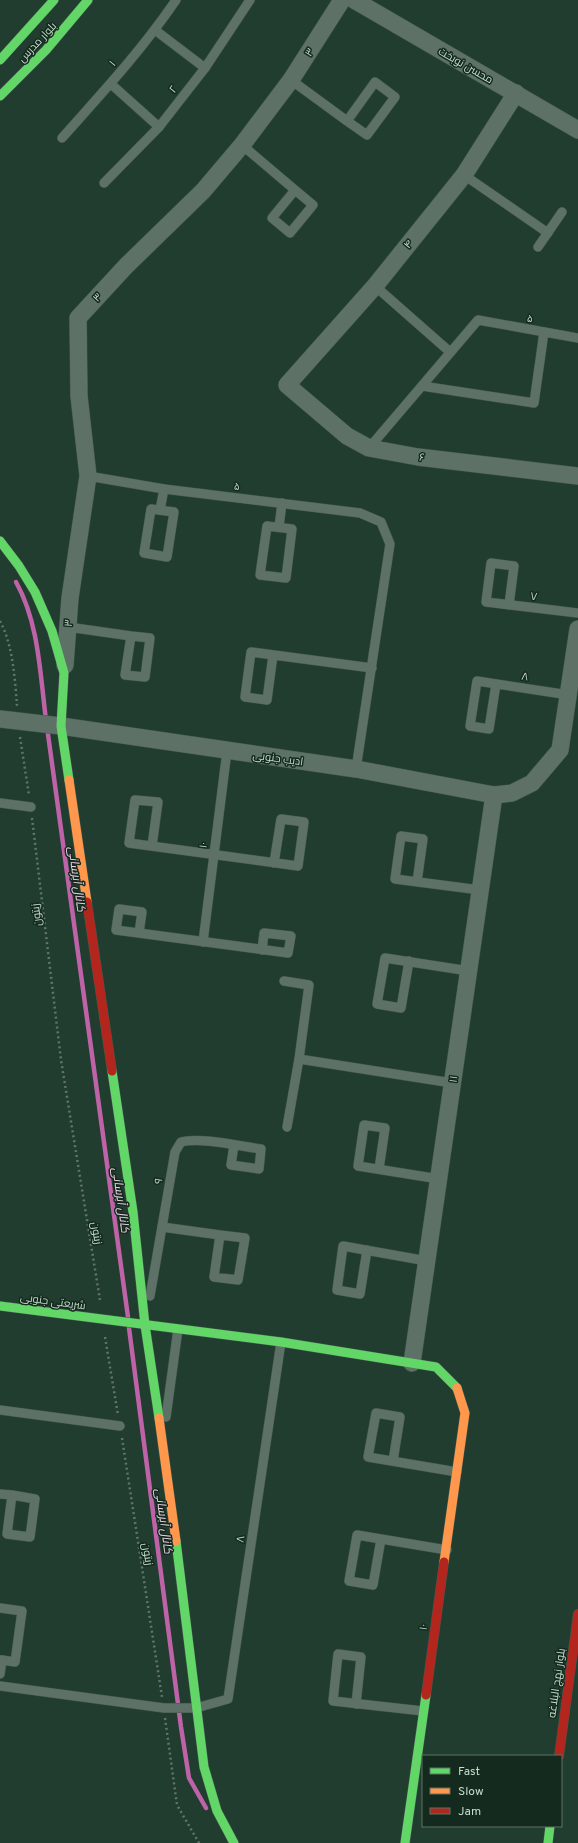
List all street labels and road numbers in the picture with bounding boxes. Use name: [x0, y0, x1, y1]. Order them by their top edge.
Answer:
street label: بلوار مدرس: [15, 19, 60, 66]
street label: محسن نوبخت: [436, 45, 495, 87]
street label: ۳: [302, 46, 318, 59]
street label: ۱: [106, 58, 119, 69]
street label: ۲: [166, 83, 181, 96]
street label: ۴: [401, 237, 417, 252]
street label: ۳: [90, 290, 105, 305]
street label: ۵: [526, 312, 534, 326]
street label: ۶: [418, 451, 425, 465]
street label: ۵: [233, 480, 241, 494]
street label: ۷: [530, 590, 538, 604]
street label: ۳: [62, 619, 76, 627]
street label: ۸: [520, 670, 529, 684]
street label: ادیب جنوبی: [252, 748, 304, 769]
street label: ۱۰: [197, 841, 211, 849]
street label: زیتون: [29, 903, 45, 927]
street label: ۱۱: [447, 1075, 461, 1083]
street label: ۹: [152, 1177, 166, 1185]
street label: زیتون: [87, 1221, 105, 1246]
street label: شریعتی جنوبی: [19, 1290, 87, 1314]
street label: ۸: [234, 1535, 248, 1544]
street label: زیتون: [138, 1542, 156, 1567]
street label: ۱۰: [417, 1623, 431, 1631]
street label: بلوار نهج البلاغه: [545, 1647, 569, 1719]

